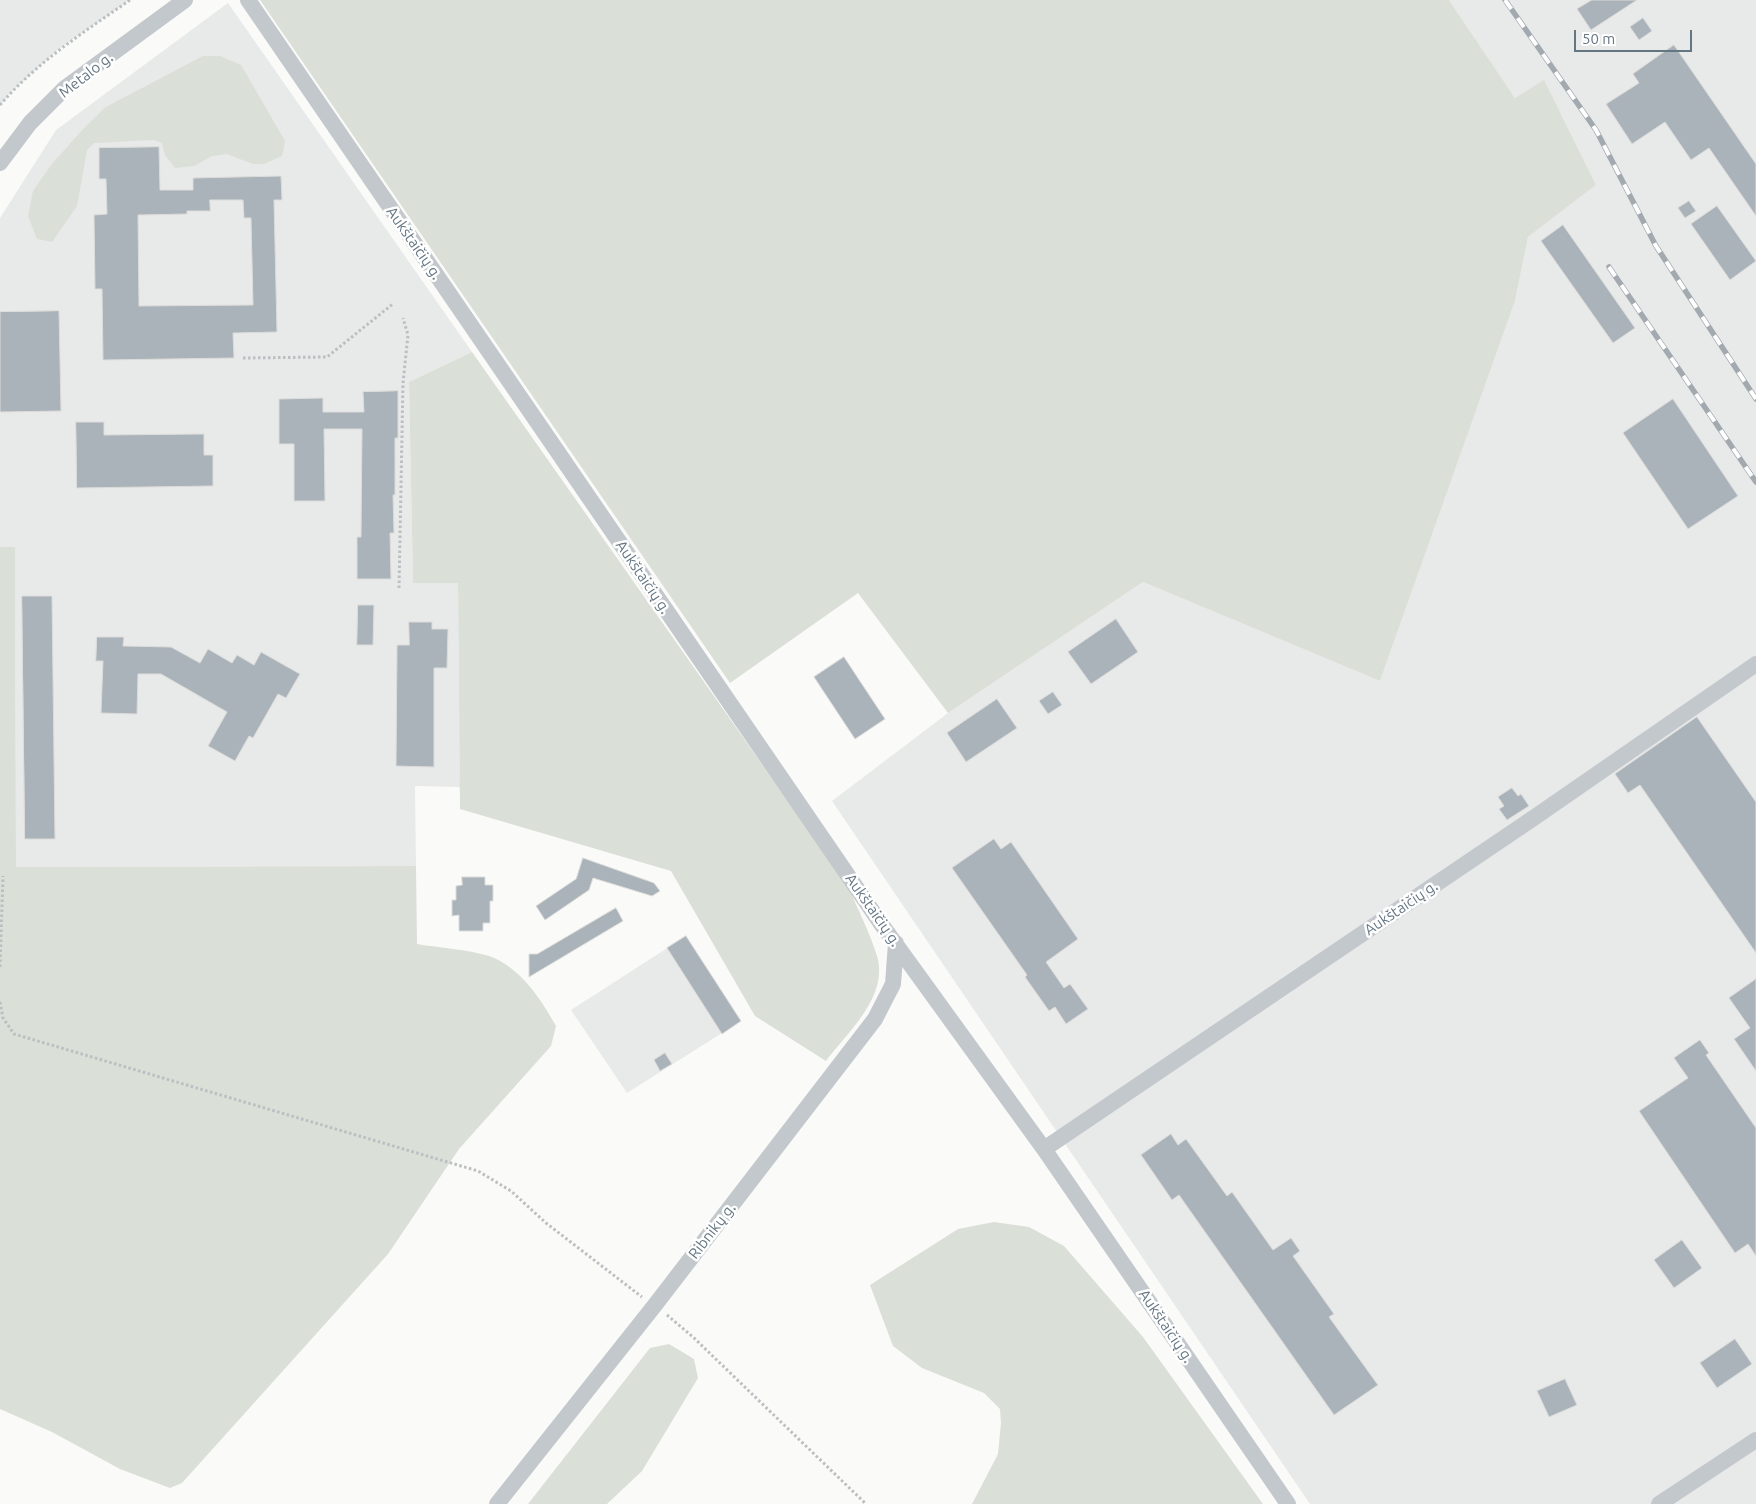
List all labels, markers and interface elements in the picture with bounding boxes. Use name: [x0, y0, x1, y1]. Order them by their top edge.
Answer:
scale bar: [1576, 20, 1694, 52]
text: 50 m: [1582, 30, 1615, 47]
street label: Metalo g.: [56, 48, 116, 102]
street label: Aukštaičių g.: [382, 203, 446, 283]
street label: Aukštaičių g.: [612, 537, 674, 617]
street label: Aukštaičių g.: [841, 870, 905, 950]
street label: Aukštaičių g.: [1361, 877, 1441, 939]
street label: Ribnikų g.: [685, 1200, 739, 1262]
street label: Aukštaičių g.: [1135, 1286, 1197, 1366]

